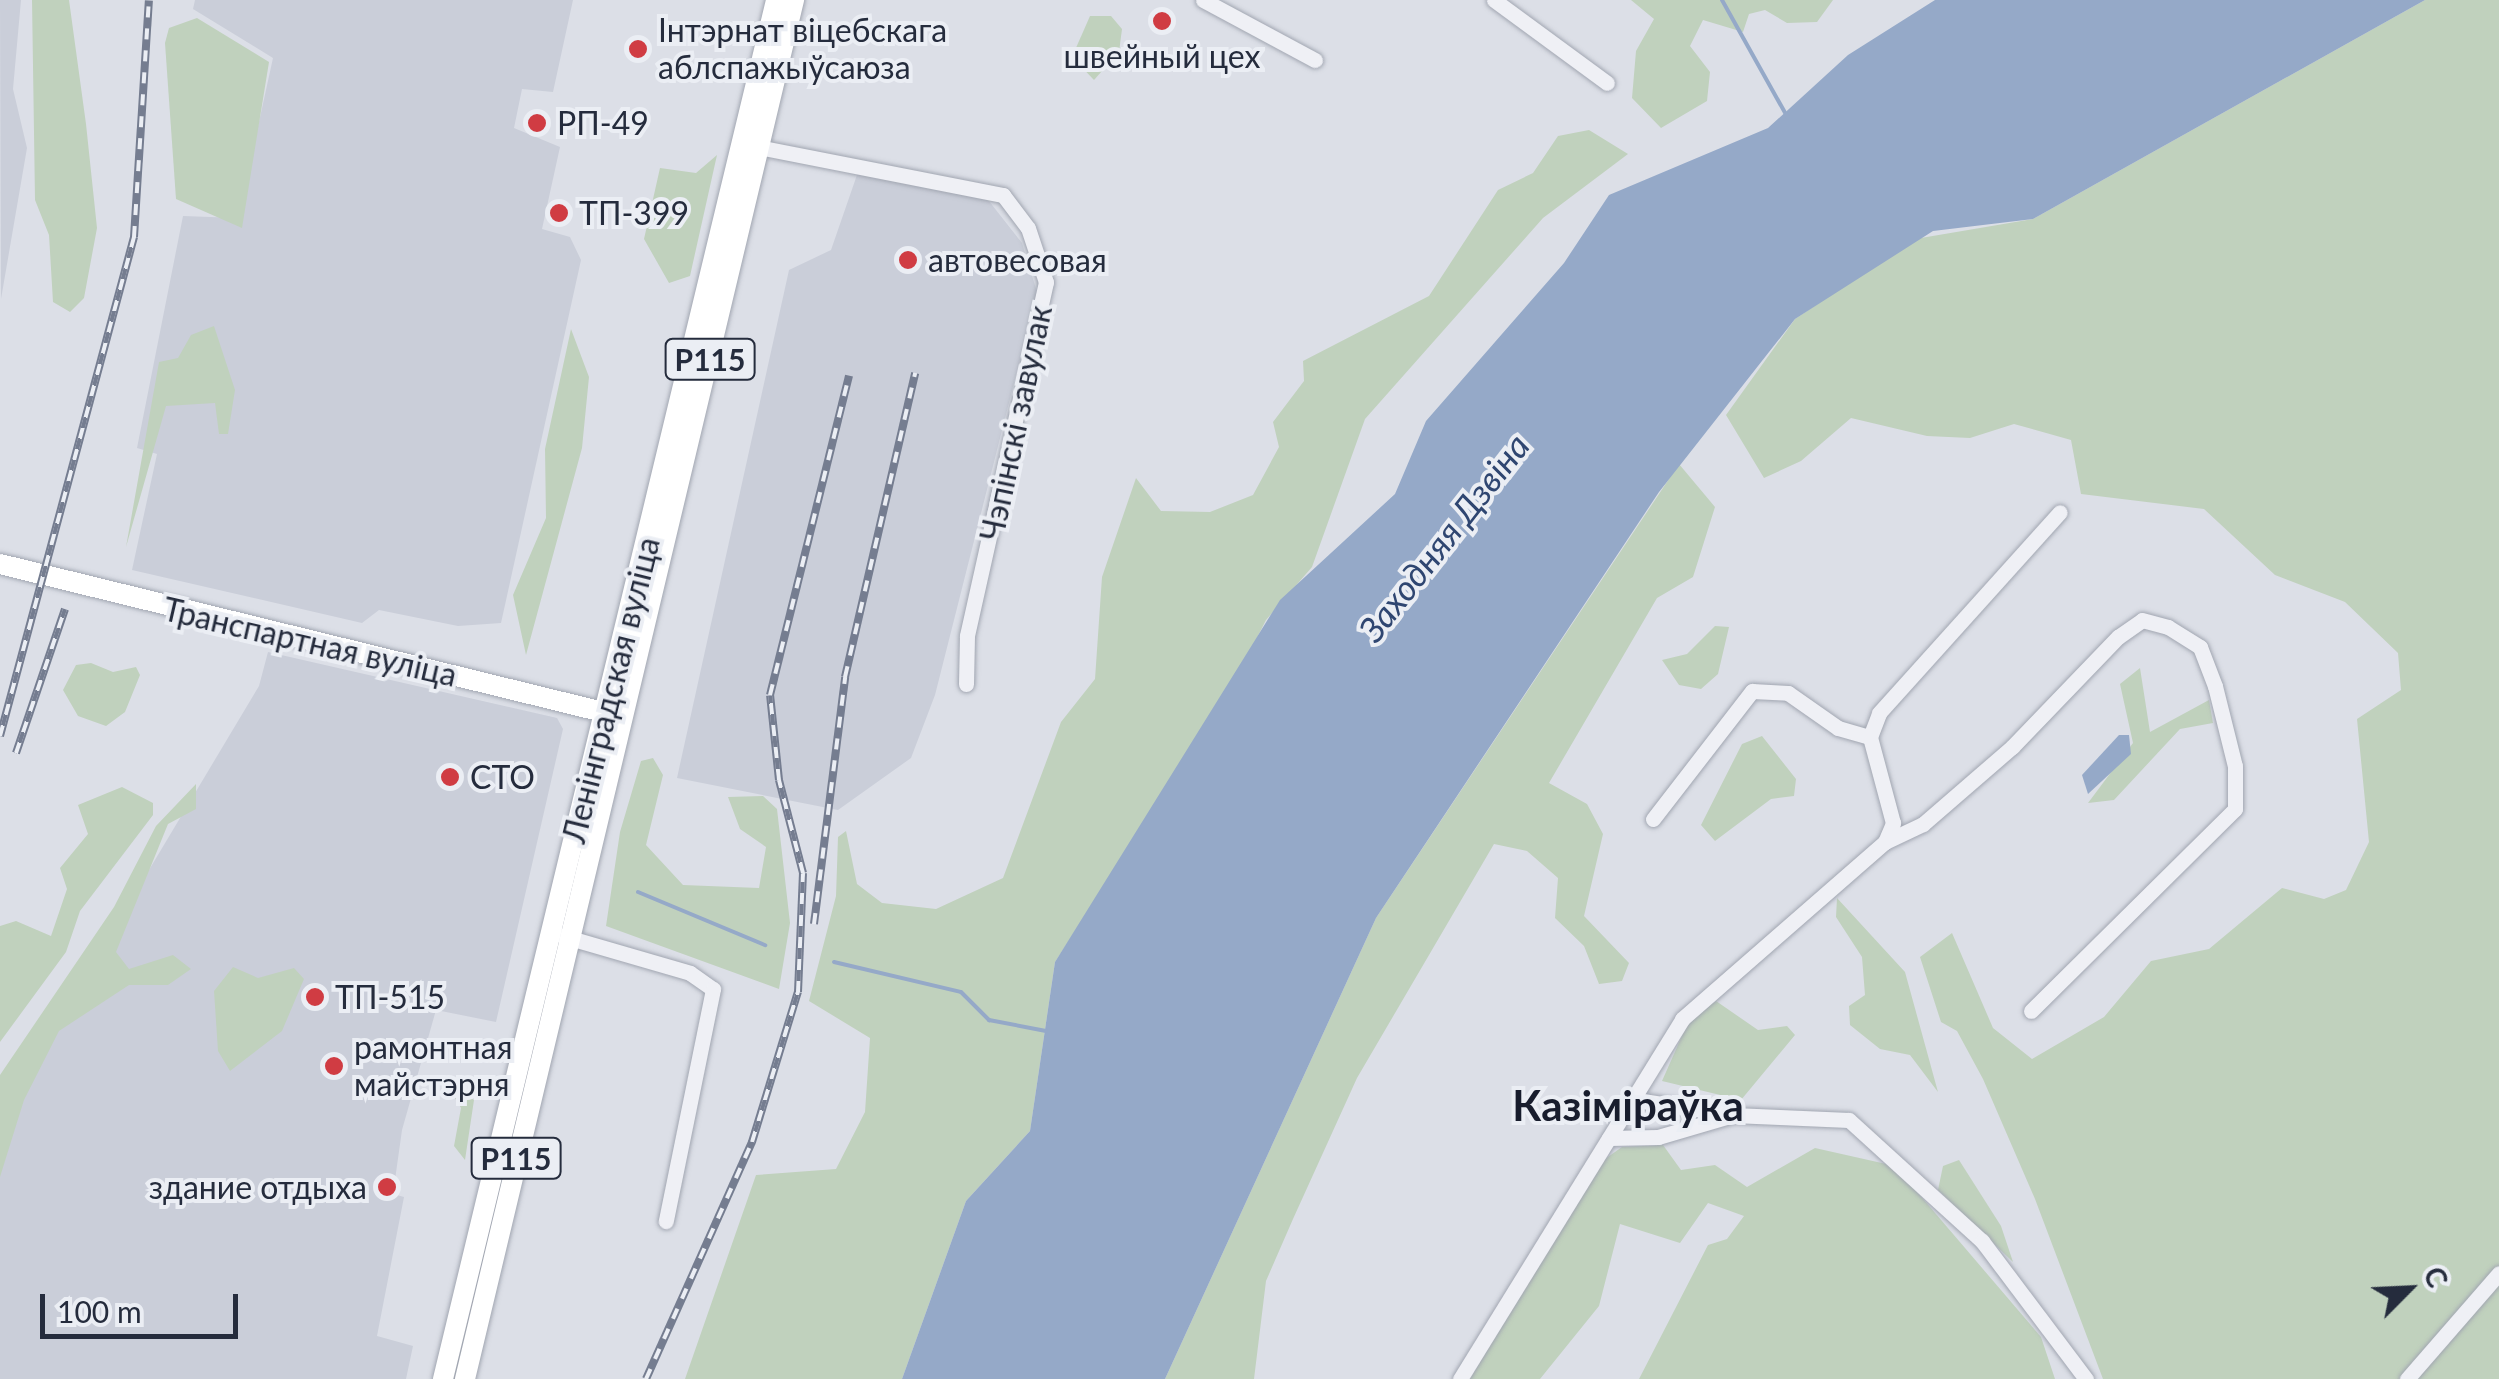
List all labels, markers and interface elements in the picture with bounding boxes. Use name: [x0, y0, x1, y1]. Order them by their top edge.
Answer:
marker: швейный цех: [1151, 10, 1173, 32]
place label: Інтэрнат віцебскага аблспажыўсаюза: [658, 12, 947, 87]
place label: швейный цех: [1064, 37, 1260, 75]
marker: Інтэрнат віцебскага аблспажыўсаюза: [627, 38, 649, 60]
place label: РП-49: [557, 104, 649, 142]
marker: РП-49: [526, 112, 548, 134]
place label: ТП-399: [579, 194, 689, 232]
marker: ТП-399: [548, 202, 570, 224]
place label: автовесовая: [928, 241, 1107, 279]
marker: автовесовая: [897, 249, 919, 271]
street label: Чэпінскі завулак: [972, 302, 1060, 544]
road number: Р115: [662, 334, 758, 384]
water label: Заходняя Дзвіна: [1349, 425, 1537, 649]
street label: Ленінградская вуліца: [554, 533, 668, 847]
street label: Транспартная вуліца: [159, 590, 461, 694]
place label: СТО: [470, 758, 535, 796]
marker: СТО: [439, 766, 461, 788]
place label: ТП-515: [335, 978, 445, 1016]
marker: ТП-515: [304, 986, 326, 1008]
place label: рамонтная майстэрня: [354, 1029, 512, 1104]
marker: рамонтная майстэрня: [323, 1055, 345, 1077]
district label: Казіміраўка: [1512, 1080, 1744, 1130]
road number: Р115: [468, 1133, 564, 1183]
place label: здание отдыха: [149, 1168, 367, 1206]
marker: здание отдыха: [376, 1176, 398, 1198]
north arrow: [2359, 1239, 2459, 1339]
text: С: [2417, 1261, 2456, 1292]
scale bar: [45, 1274, 242, 1336]
text: 100 m: [57, 1293, 142, 1329]

